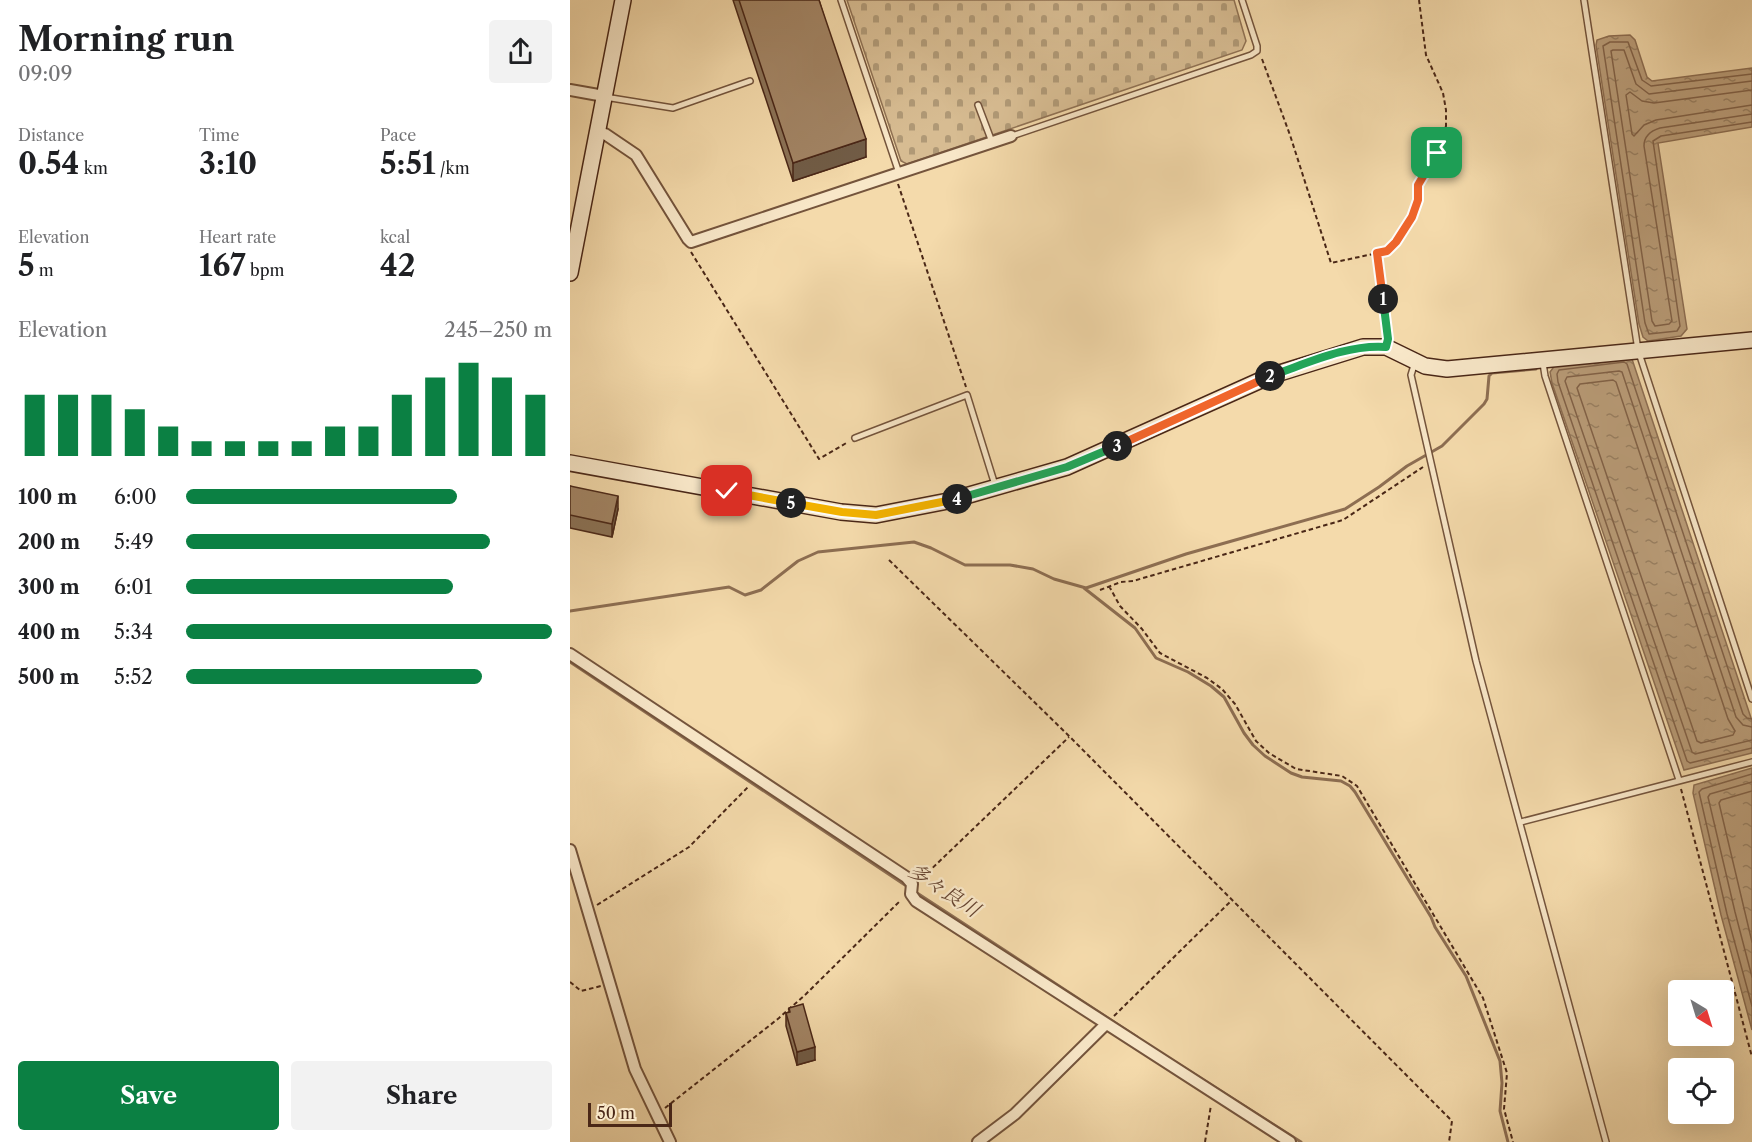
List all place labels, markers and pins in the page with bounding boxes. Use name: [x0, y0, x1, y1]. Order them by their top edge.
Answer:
pin: [1411, 127, 1462, 178]
pin: 1: [1368, 284, 1398, 314]
pin: 2: [1255, 361, 1285, 391]
pin: 3: [1102, 431, 1132, 461]
pin: [701, 465, 752, 516]
pin: 4: [942, 484, 972, 514]
pin: 5: [776, 488, 806, 518]

